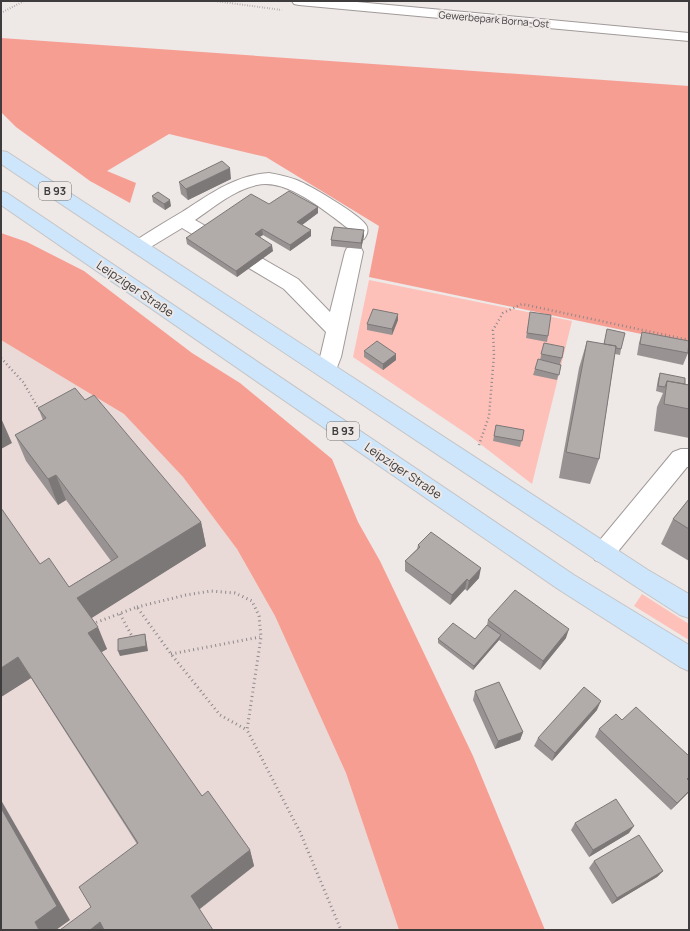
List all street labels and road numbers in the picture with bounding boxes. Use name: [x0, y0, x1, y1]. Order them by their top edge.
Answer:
street label: Gewerbepark Borna-Ost: [438, 7, 550, 31]
road number: B 93: [39, 182, 71, 200]
street label: Leipziger Straße: [93, 256, 177, 321]
road number: B 93: [327, 422, 359, 440]
street label: Leipziger Straße: [361, 438, 445, 503]

